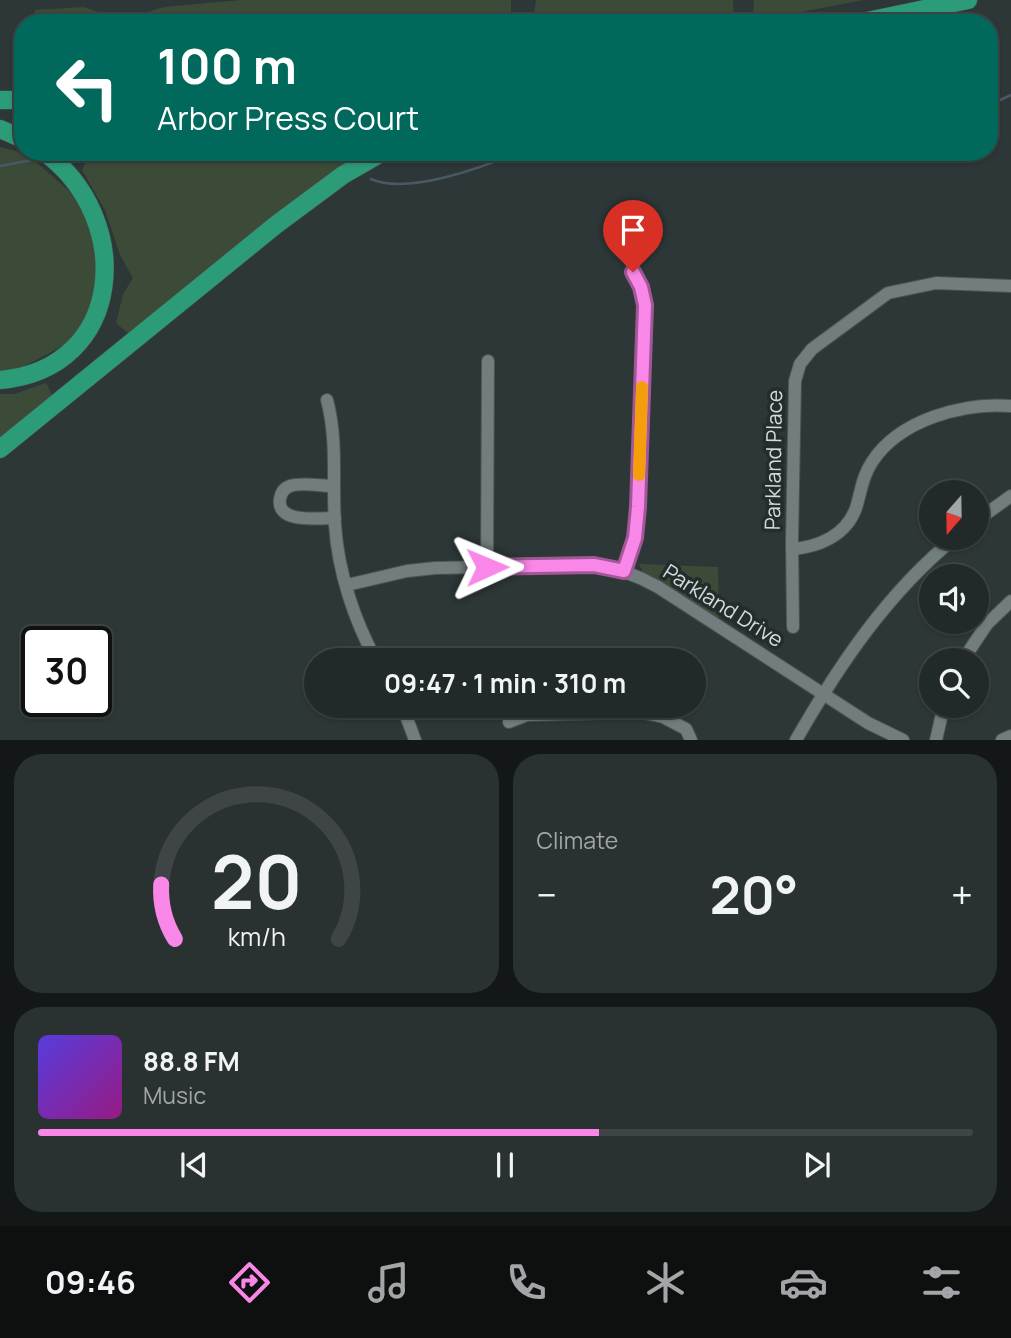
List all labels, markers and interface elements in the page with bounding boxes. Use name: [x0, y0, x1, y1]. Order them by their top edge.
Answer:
text: 100 m: [157, 32, 297, 99]
icon: left: [42, 42, 133, 133]
text: Arbor Press Court: [157, 96, 419, 140]
pin: [603, 200, 663, 272]
icon: arrive: [614, 211, 652, 249]
street label: Parkland Place: [758, 390, 788, 530]
north arrow: [919, 480, 989, 550]
map controls: [919, 480, 989, 718]
position arrow: [450, 530, 524, 604]
street label: Parkland Drive: [658, 557, 789, 653]
button: sound: [919, 564, 989, 634]
speed limit sign: 30: [21, 626, 112, 717]
button: search: [919, 648, 989, 718]
text: 09:47 · 1 min · 310 m: [384, 665, 626, 701]
text: Climate: [537, 824, 618, 856]
text: 20: [211, 832, 302, 932]
text: 20°: [710, 859, 798, 930]
text: −: [537, 868, 557, 920]
text: +: [951, 868, 973, 920]
text: km/h: [227, 919, 285, 954]
text: 88.8 FM: [143, 1043, 240, 1079]
text: Music: [143, 1079, 206, 1111]
icon: previous: [175, 1146, 213, 1184]
icon: pause: [486, 1146, 524, 1184]
icon: next: [798, 1146, 836, 1184]
icon: directions: [225, 1258, 274, 1307]
icon: music: [364, 1258, 413, 1307]
icon: phone: [502, 1258, 551, 1307]
icon: climate: [641, 1258, 690, 1307]
icon: car: [779, 1258, 828, 1307]
icon: filters: [917, 1258, 966, 1307]
text: 09:46: [45, 1260, 136, 1304]

